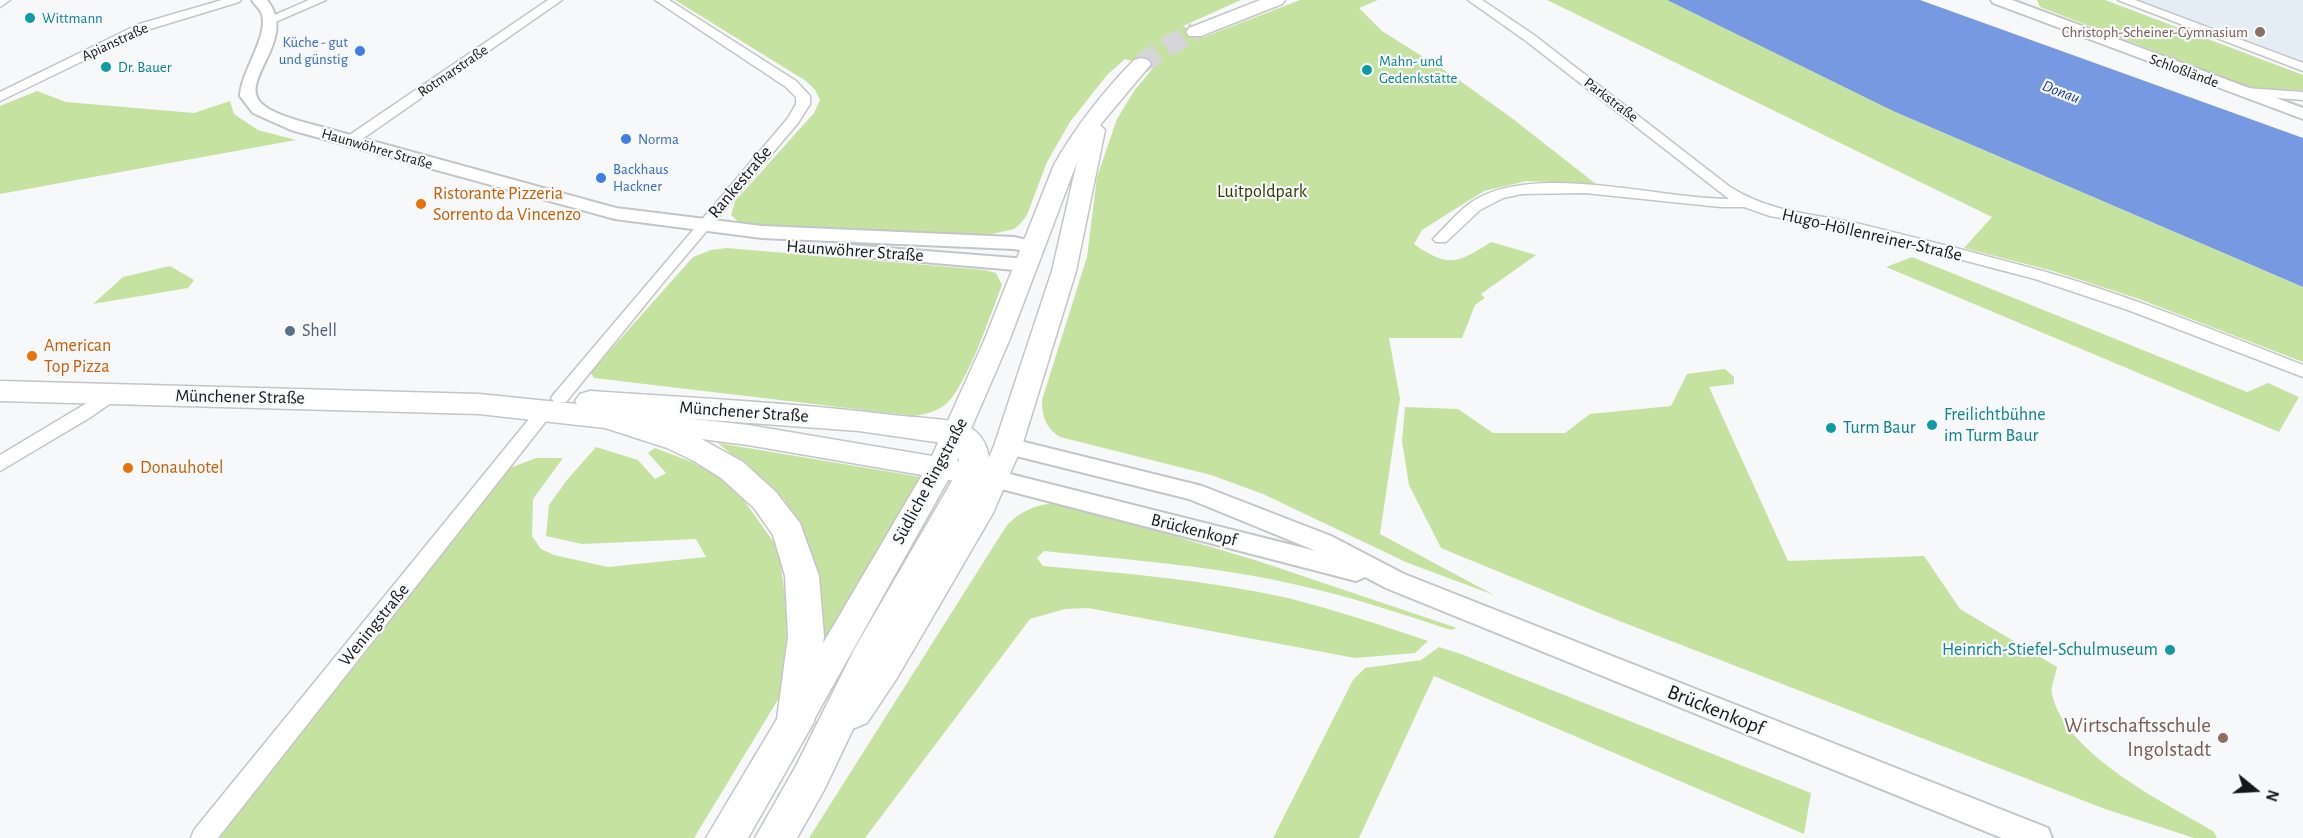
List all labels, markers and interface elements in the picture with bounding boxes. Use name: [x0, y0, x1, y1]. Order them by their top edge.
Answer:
place label: Wittmann: [42, 9, 103, 27]
marker: Wittmann: [23, 11, 37, 25]
street label: Apianstraße: [79, 19, 151, 65]
place label: Christoph-Scheiner-Gymnasium: [2062, 23, 2248, 41]
marker: Christoph-Scheiner-Gymnasium: [2253, 25, 2267, 39]
place label: Küche - gut und günstig: [279, 33, 348, 68]
street label: Rotmarstraße: [414, 41, 492, 101]
marker: Küche - gut und günstig: [353, 44, 367, 58]
street label: Schloßlände: [2147, 50, 2221, 92]
place label: Mahn- und Gedenkstätte: [1379, 52, 1457, 87]
place label: Dr. Bauer: [118, 58, 172, 76]
marker: Dr. Bauer: [99, 60, 113, 74]
marker: Mahn- und Gedenkstätte: [1360, 63, 1374, 77]
street label: Parkstraße: [1580, 74, 1642, 126]
water label: Donau: [2040, 76, 2082, 108]
street label: Haunwöhrer Straße: [319, 125, 435, 173]
place label: Norma: [638, 130, 679, 148]
marker: Norma: [619, 132, 633, 146]
street label: Rankestraße: [703, 141, 777, 223]
place label: Backhaus Hackner: [613, 160, 669, 195]
marker: Backhaus Hackner: [594, 171, 608, 185]
park label: Luitpoldpark: [1217, 181, 1307, 203]
place label: Ristorante Pizzeria Sorrento da Vincenzo: [433, 183, 581, 226]
marker: Ristorante Pizzeria Sorrento da Vincenzo: [414, 197, 428, 211]
street label: Hugo-Höllenreiner-Straße: [1780, 204, 1964, 266]
street label: Haunwöhrer Straße: [786, 235, 924, 267]
place label: Shell: [302, 320, 337, 342]
marker: Shell: [283, 324, 297, 338]
place label: American Top Pizza: [44, 335, 111, 378]
marker: American Top Pizza: [25, 349, 39, 363]
street label: Münchener Straße: [175, 385, 305, 409]
street label: Münchener Straße: [679, 397, 809, 427]
place label: Freilichtbühne im Turm Baur: [1944, 404, 2046, 446]
street label: Südliche Ringstraße: [888, 414, 972, 548]
place label: Turm Baur: [1843, 417, 1915, 439]
marker: Freilichtbühne im Turm Baur: [1925, 418, 1939, 432]
marker: Turm Baur: [1824, 421, 1838, 435]
place label: Donauhotel: [140, 457, 224, 479]
marker: Donauhotel: [121, 461, 135, 475]
street label: Brückenkopf: [1149, 509, 1239, 551]
street label: Weningstraße: [334, 579, 414, 671]
place label: Heinrich-Stiefel-Schulmuseum: [1942, 639, 2158, 661]
marker: Heinrich-Stiefel-Schulmuseum: [2163, 643, 2177, 657]
street label: Brückenkopf: [1664, 679, 1768, 741]
place label: Wirtschaftsschule Ingolstadt: [2064, 713, 2211, 763]
marker: Wirtschaftsschule Ingolstadt: [2216, 731, 2230, 745]
north arrow: [2225, 760, 2285, 820]
text: N: [2263, 788, 2281, 803]

